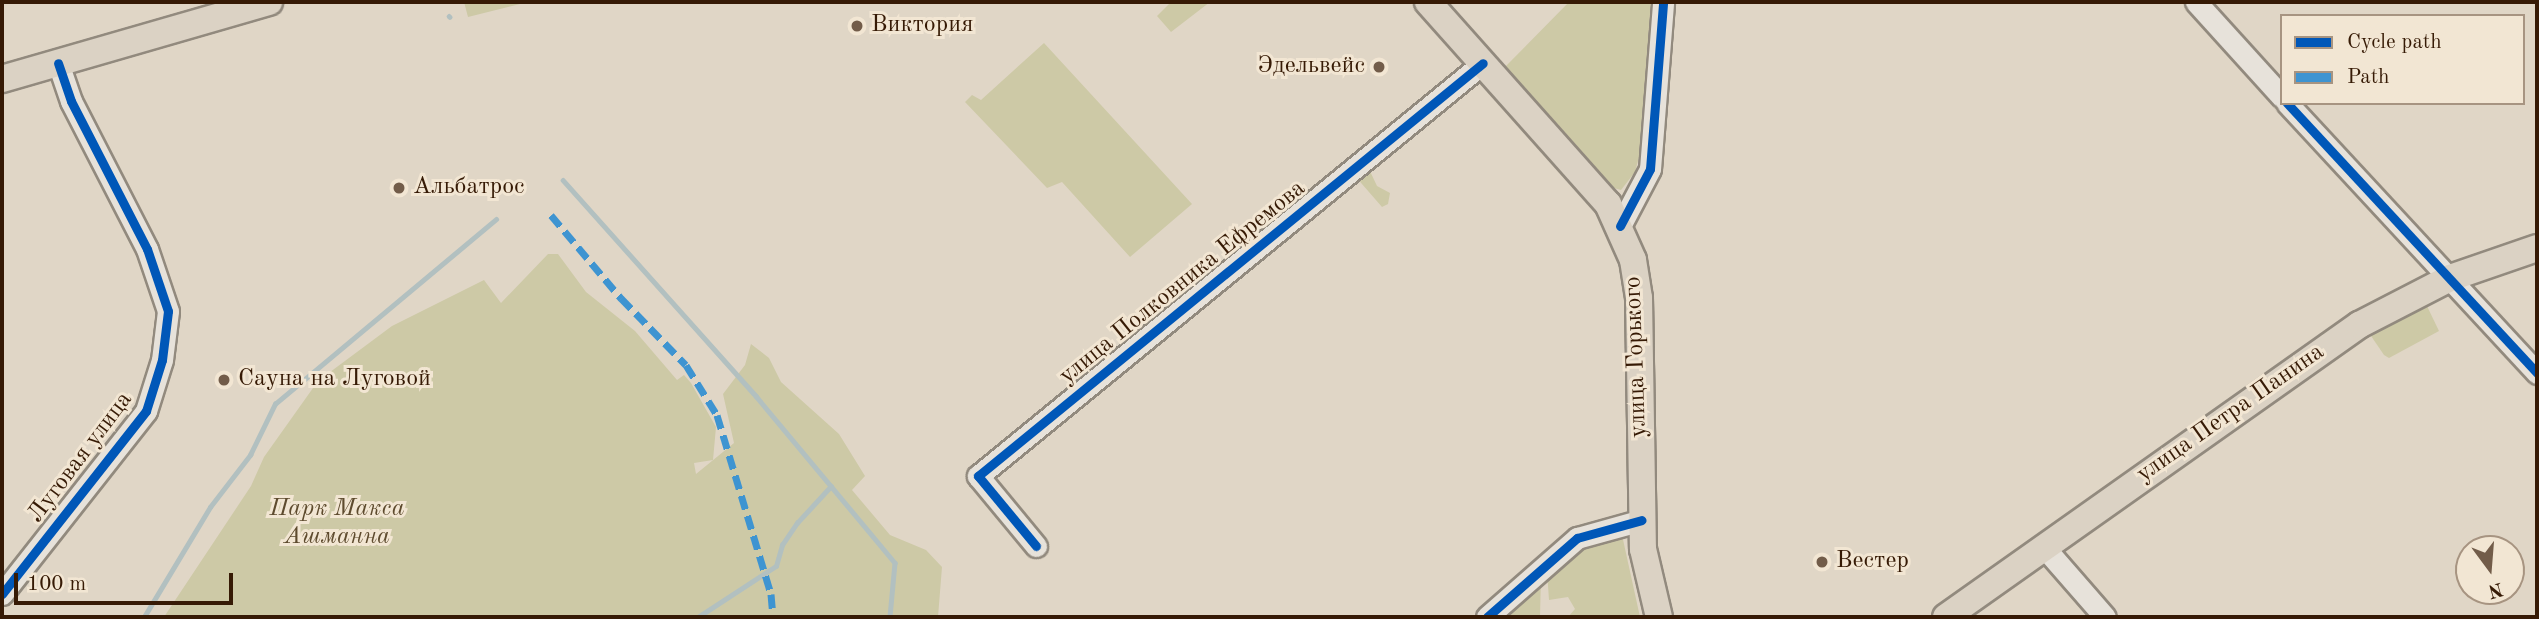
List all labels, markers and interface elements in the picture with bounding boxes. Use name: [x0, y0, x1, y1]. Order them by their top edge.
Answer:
place label: Виктория: [871, 12, 974, 40]
legend: [2280, 14, 2525, 105]
marker: Виктория: [849, 18, 865, 34]
text: Cycle path: [2347, 32, 2442, 53]
place label: Эдельвейс: [1258, 53, 1365, 81]
marker: Эдельвейс: [1371, 59, 1387, 75]
text: Path: [2347, 67, 2390, 88]
place label: Альбатрос: [413, 174, 525, 202]
street label: улица Полковника Ефремова: [1054, 175, 1312, 391]
marker: Альбатрос: [391, 180, 407, 196]
street label: улица Горького: [1620, 276, 1654, 438]
street label: улица Петра Панина: [2132, 338, 2330, 490]
place label: Сауна на Луговой: [238, 366, 431, 394]
marker: Сауна на Луговой: [216, 372, 232, 388]
street label: Луговая улица: [22, 387, 140, 529]
park label: Парк Макса Ашманна: [269, 496, 405, 552]
north arrow: [2455, 535, 2525, 605]
place label: Вестер: [1836, 548, 1909, 576]
marker: Вестер: [1814, 554, 1830, 570]
scale bar: [18, 560, 236, 604]
text: 100 m: [27, 574, 86, 595]
text: N: [2486, 578, 2505, 600]

